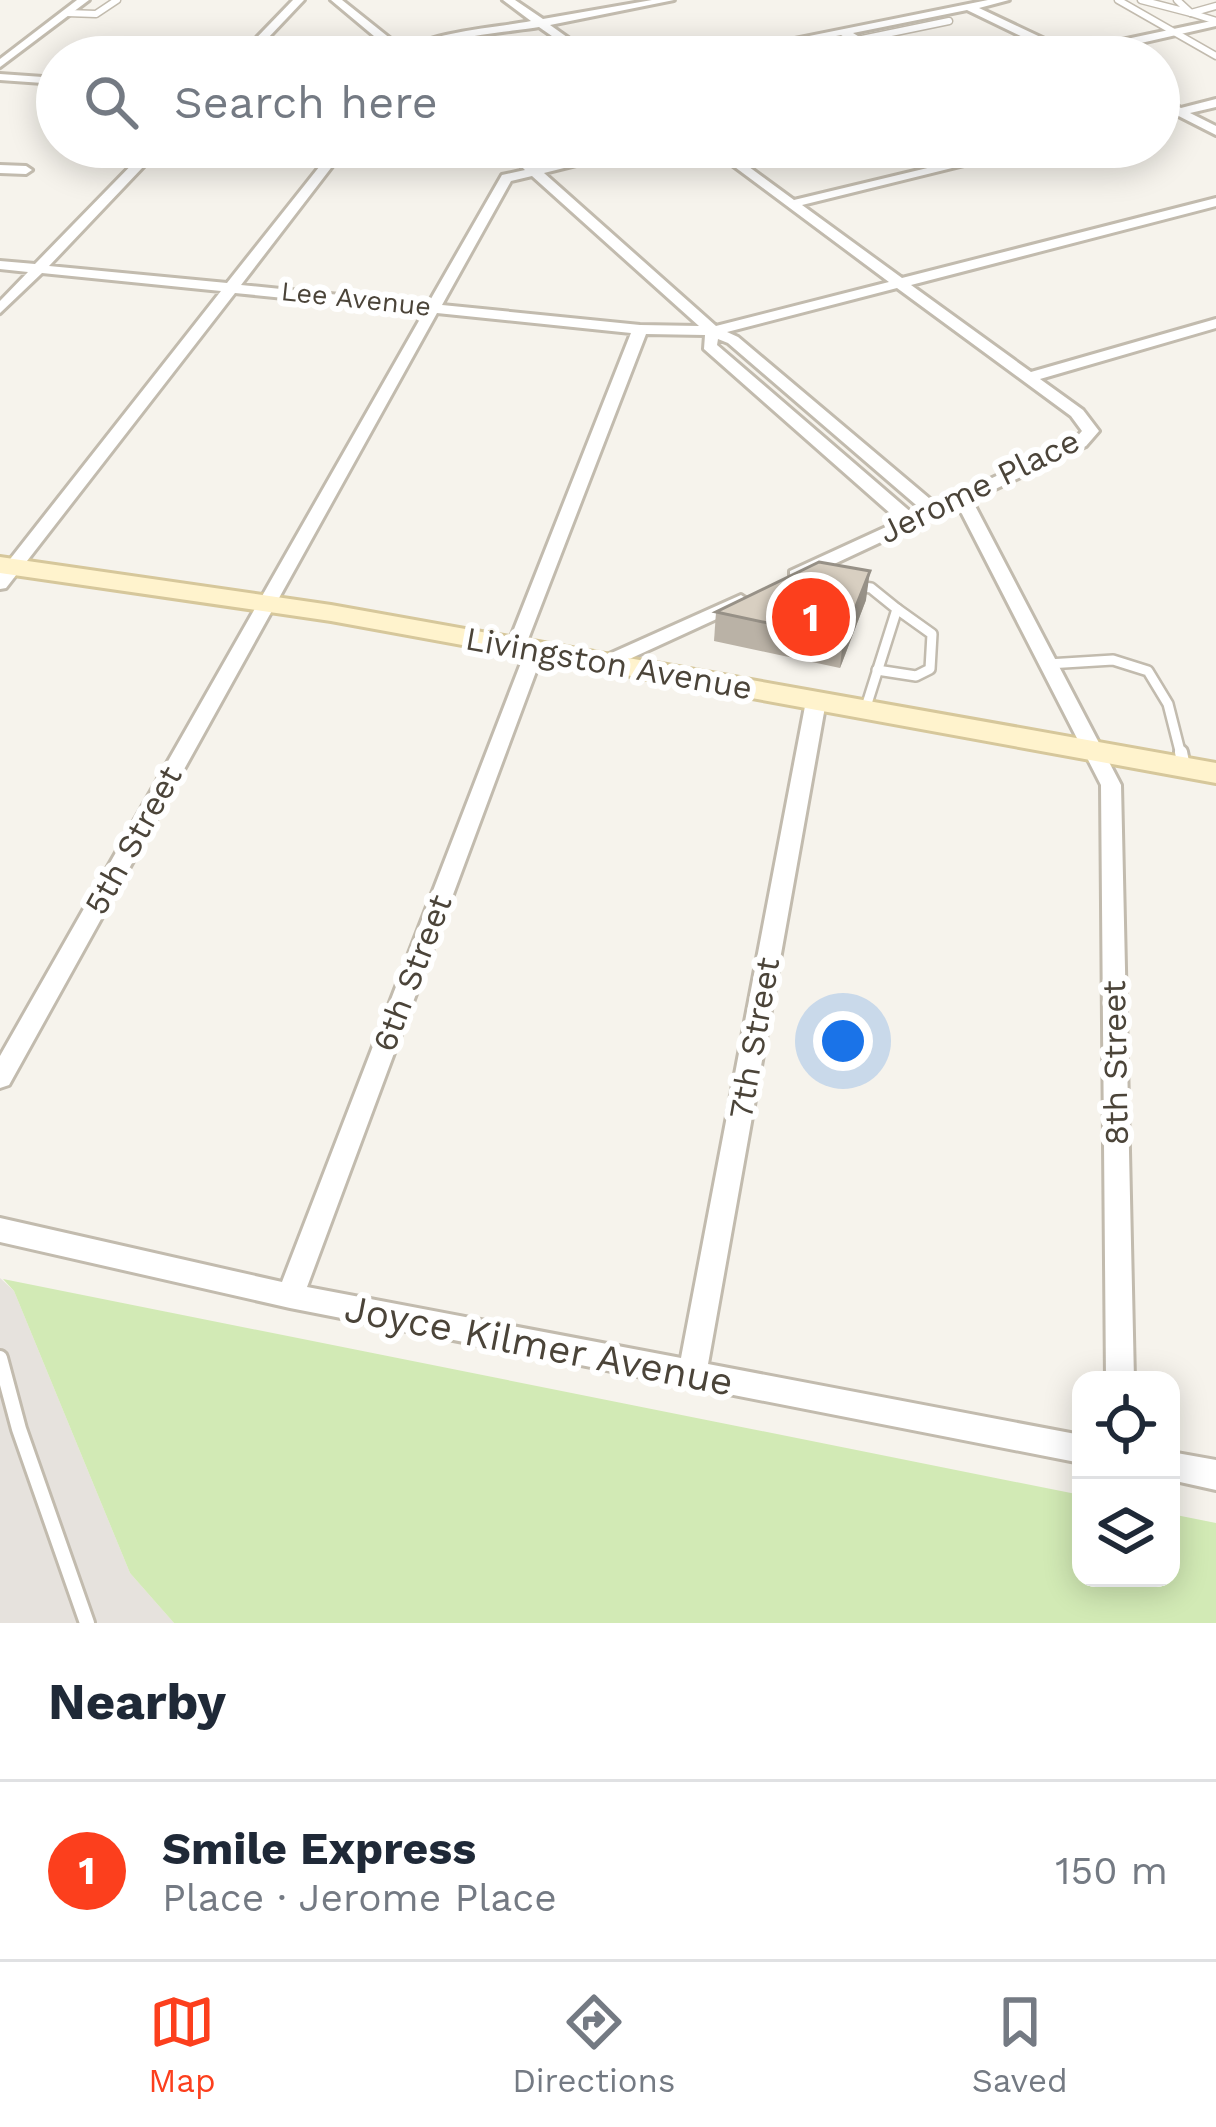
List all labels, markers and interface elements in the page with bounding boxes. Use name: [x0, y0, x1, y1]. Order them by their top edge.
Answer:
search box: [36, 36, 1180, 168]
icon: search: [78, 69, 144, 135]
text: Search here: [174, 76, 438, 129]
street label: Lee Avenue: [279, 275, 433, 323]
street label: Jerome Place: [872, 421, 1086, 551]
pin: 1: [772, 572, 850, 662]
street label: Livingston Avenue: [463, 619, 755, 707]
street label: 5th Street: [76, 759, 190, 921]
street label: 6th Street: [364, 889, 460, 1057]
street label: 7th Street: [721, 954, 787, 1122]
street label: 8th Street: [1094, 980, 1136, 1146]
your location: [813, 1011, 873, 1071]
street label: Joyce Kilmer Avenue: [341, 1285, 737, 1405]
map controls: [1072, 1371, 1180, 1587]
button: locate: [1072, 1371, 1180, 1479]
button: layers: [1072, 1479, 1180, 1587]
text: Nearby: [48, 1672, 226, 1731]
text: Smile Express: [162, 1822, 476, 1875]
text: 1: [79, 1848, 95, 1893]
text: 150 m: [1055, 1848, 1168, 1893]
text: Place · Jerome Place: [162, 1875, 557, 1920]
tab: Map: [148, 1989, 216, 2100]
tab: Directions: [512, 1989, 675, 2100]
tab: Saved: [972, 1989, 1068, 2100]

